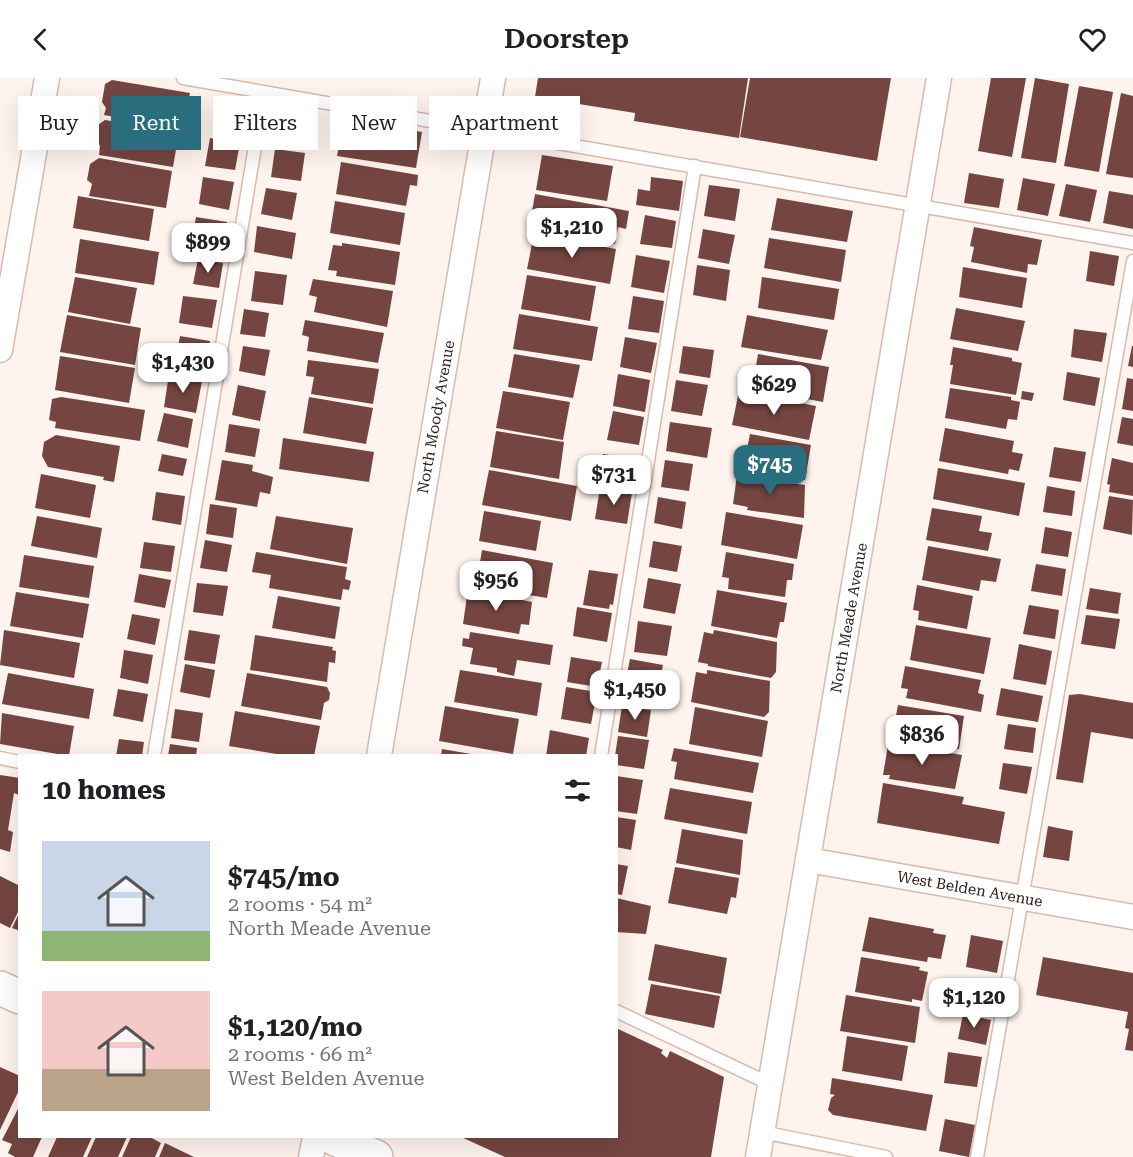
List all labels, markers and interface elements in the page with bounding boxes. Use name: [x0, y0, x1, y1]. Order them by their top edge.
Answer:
icon: back: [24, 23, 57, 56]
text: Doorstep: [504, 23, 629, 55]
icon: heart: [1076, 23, 1109, 56]
chip: Buy: [18, 96, 99, 150]
chip: Rent: [111, 96, 201, 150]
chip: Filters: [213, 96, 318, 150]
chip: New: [330, 96, 417, 150]
chip: Apartment: [429, 96, 580, 150]
pin: $1,210: [523, 208, 621, 259]
text: $1,210: [541, 215, 603, 239]
pin: $899: [172, 223, 244, 274]
text: $899: [186, 230, 230, 254]
street label: North Moody Avenue: [414, 339, 458, 495]
pin: $1,430: [134, 343, 232, 394]
text: $1,430: [152, 350, 214, 374]
pin: $629: [738, 365, 810, 416]
text: $629: [752, 372, 796, 396]
pin: $745: [734, 445, 806, 496]
text: $745: [748, 452, 792, 476]
pin: $731: [578, 455, 650, 506]
text: $731: [592, 462, 636, 486]
street label: North Meade Avenue: [827, 541, 871, 695]
pin: $956: [460, 561, 532, 612]
text: $956: [474, 568, 518, 592]
pin: $1,450: [586, 670, 684, 721]
text: $1,450: [604, 677, 666, 701]
pin: $836: [886, 715, 958, 766]
text: $836: [900, 722, 944, 746]
icon: filters: [561, 774, 594, 807]
text: 10 homes: [42, 775, 166, 805]
text: $745/mo: [228, 862, 340, 892]
icon: home: [90, 865, 162, 937]
street label: West Belden Avenue: [896, 867, 1044, 911]
text: 2 rooms · 54 m²: [228, 892, 372, 916]
text: North Meade Avenue: [228, 916, 431, 940]
pin: $1,120: [925, 978, 1023, 1029]
text: $1,120: [943, 985, 1005, 1009]
text: $1,120/mo: [228, 1012, 363, 1042]
icon: home: [90, 1015, 162, 1087]
text: 2 rooms · 66 m²: [228, 1042, 372, 1066]
text: West Belden Avenue: [228, 1066, 424, 1090]

